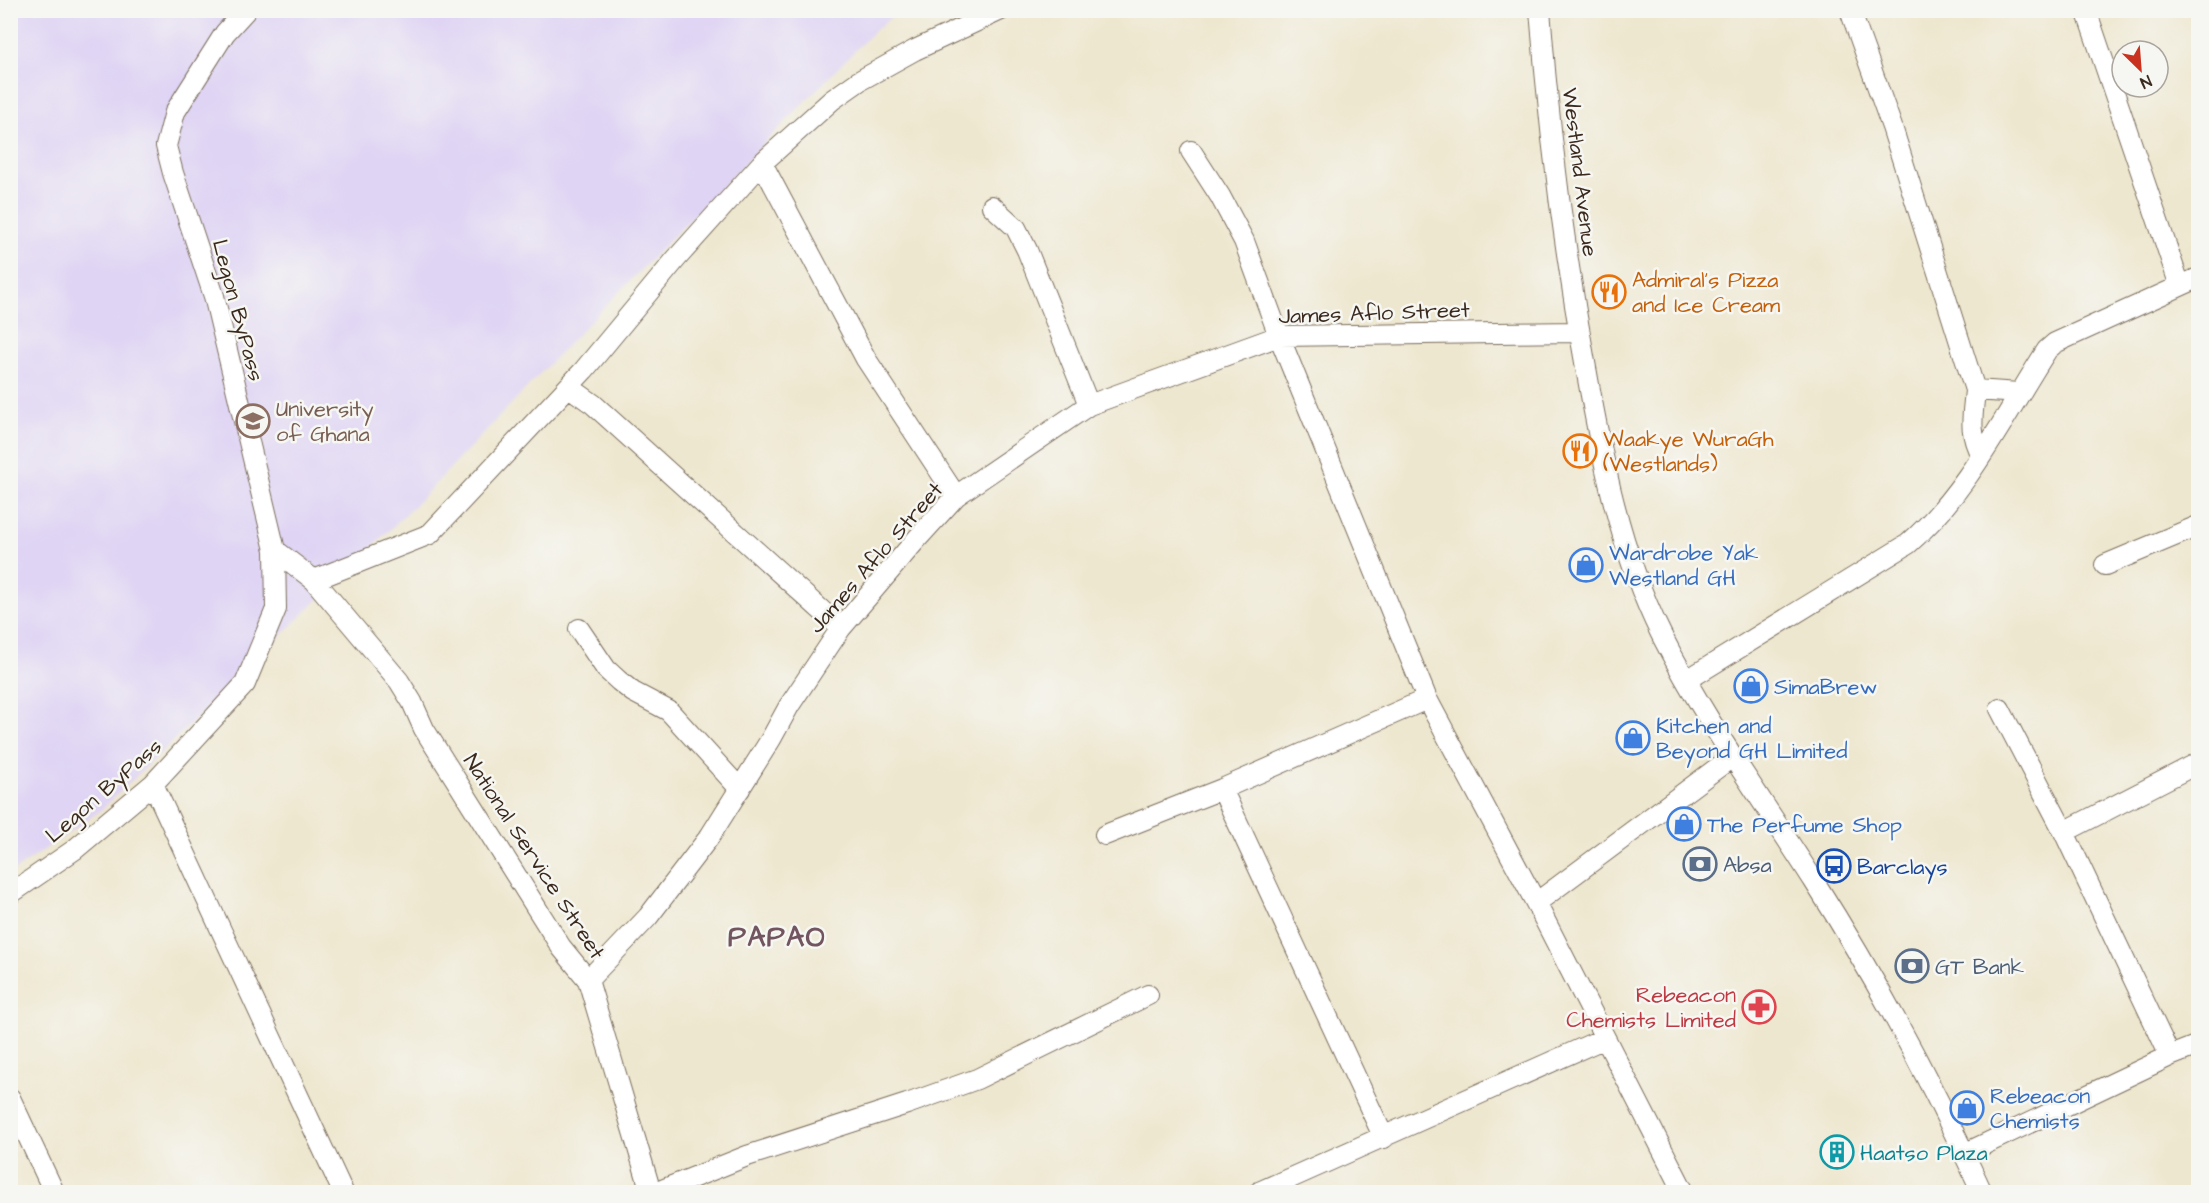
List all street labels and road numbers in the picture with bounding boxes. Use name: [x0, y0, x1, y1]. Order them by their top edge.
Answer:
street label: Westland Avenue: [1554, 86, 1605, 258]
street label: Legon ByPass: [203, 236, 271, 385]
street label: James Aflo Street: [1278, 295, 1470, 332]
street label: James Aflo Street: [802, 476, 951, 640]
street label: Legon ByPass: [39, 732, 170, 851]
street label: National Service Street: [456, 748, 612, 966]

